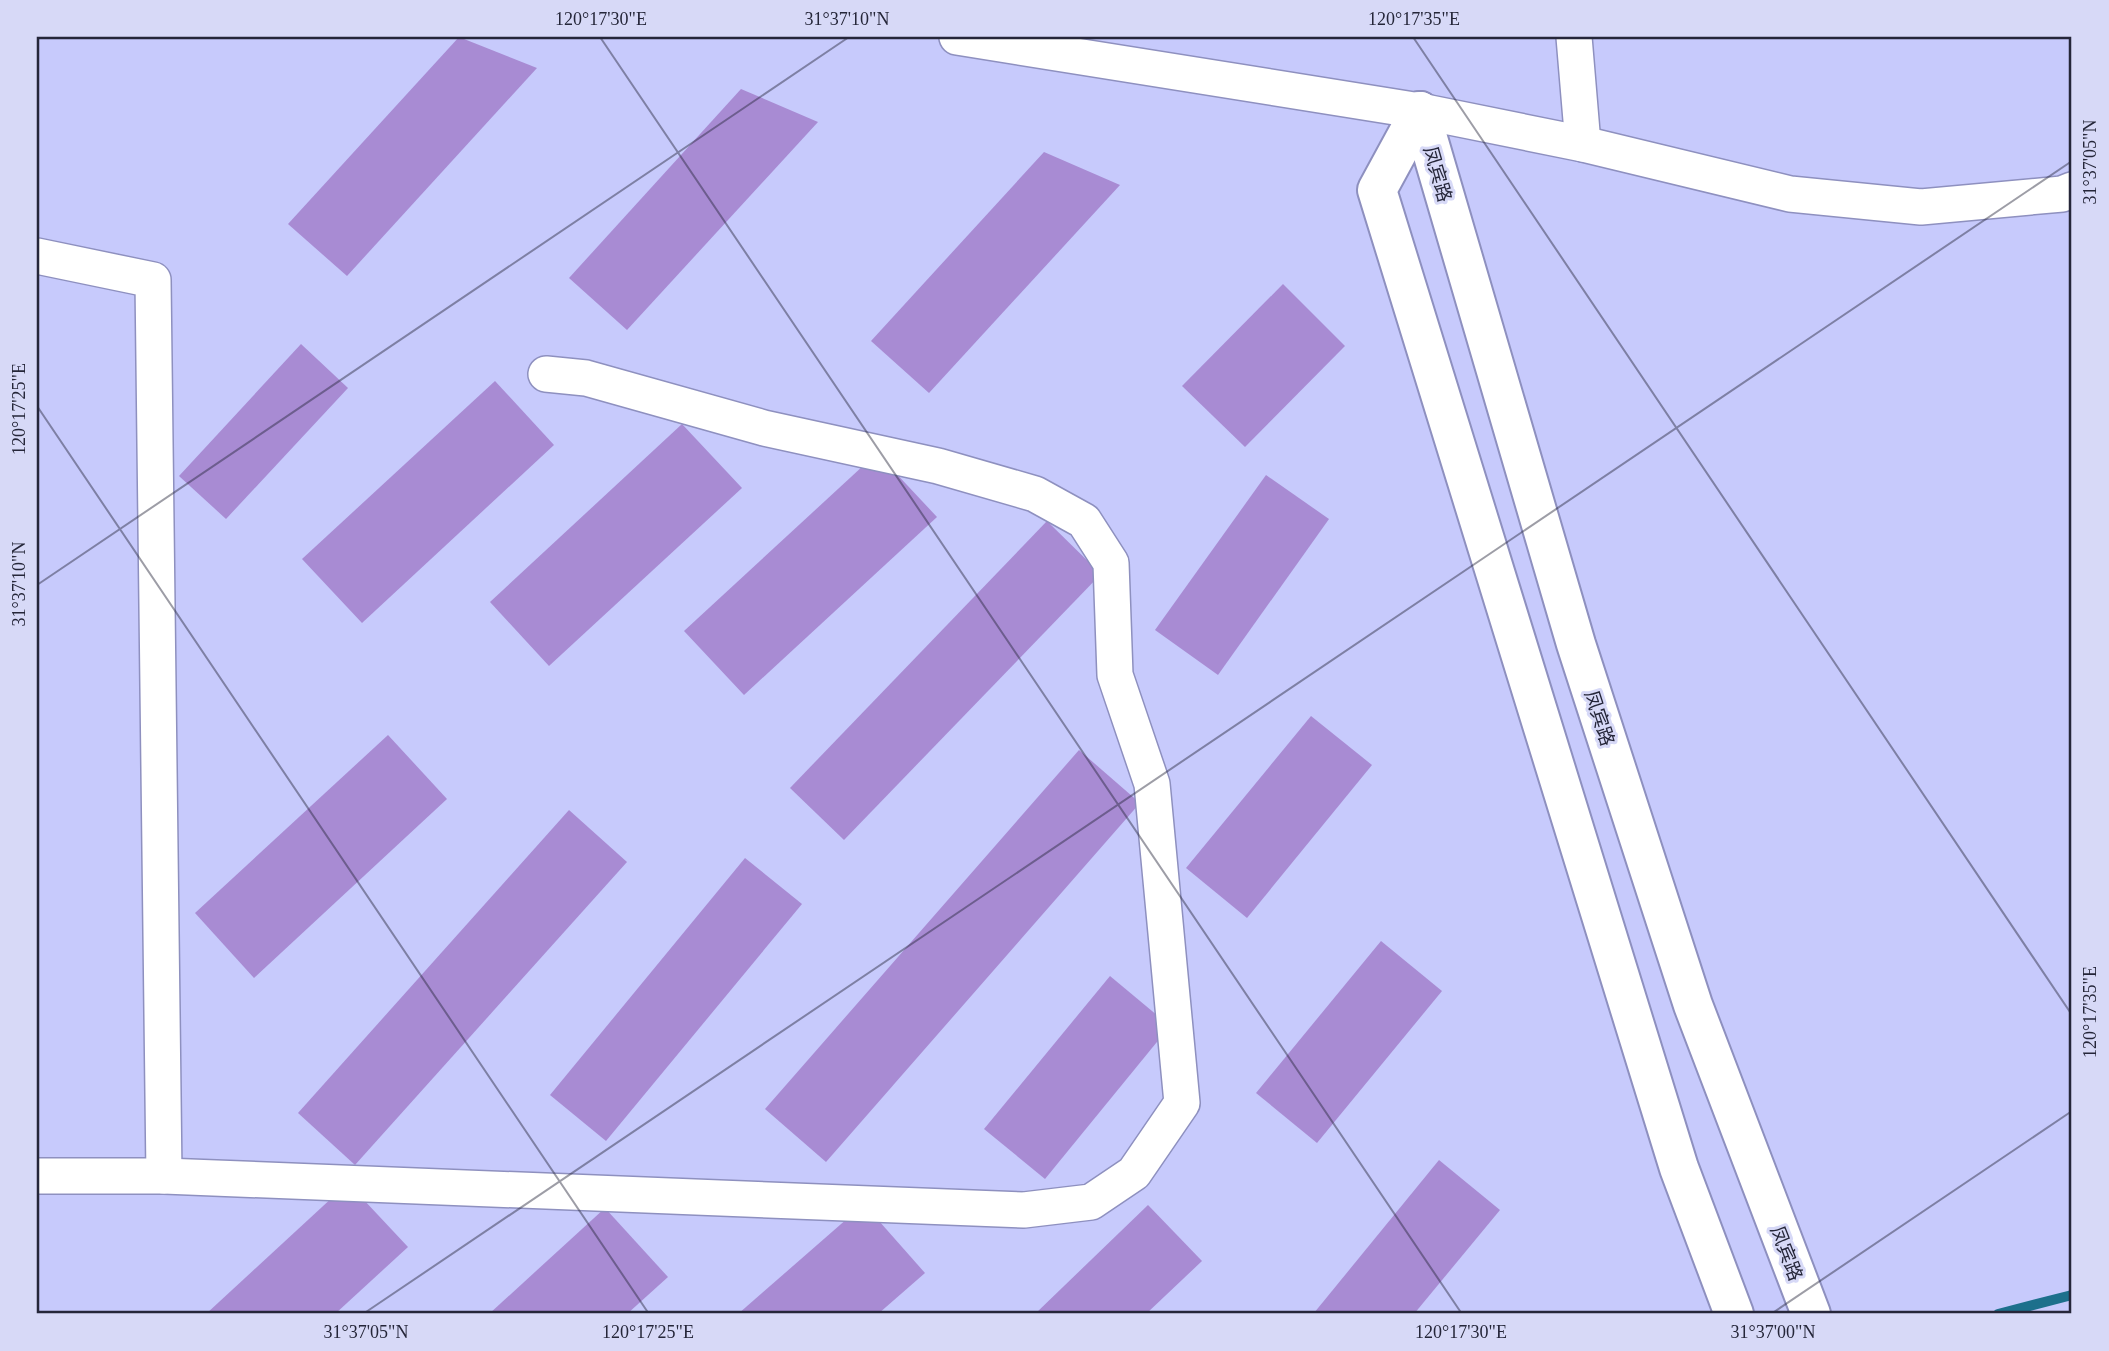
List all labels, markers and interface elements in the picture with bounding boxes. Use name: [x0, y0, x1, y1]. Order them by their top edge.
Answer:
text: 120°17'30"E: [555, 9, 647, 29]
text: 31°37'10"N: [805, 9, 889, 29]
text: 120°17'35"E: [1368, 9, 1460, 29]
text: 31°37'05"N: [2080, 120, 2100, 204]
street label: 凤宾路: [1420, 144, 1455, 204]
text: 120°17'25"E: [9, 363, 29, 455]
text: 31°37'10"N: [9, 542, 29, 626]
street label: 凤宾路: [1581, 688, 1618, 749]
text: 120°17'35"E: [2080, 966, 2100, 1058]
street label: 凤宾路: [1767, 1223, 1807, 1284]
text: 31°37'05"N: [324, 1322, 408, 1342]
text: 120°17'25"E: [602, 1322, 694, 1342]
text: 120°17'30"E: [1415, 1322, 1507, 1342]
text: 31°37'00"N: [1731, 1322, 1815, 1342]

